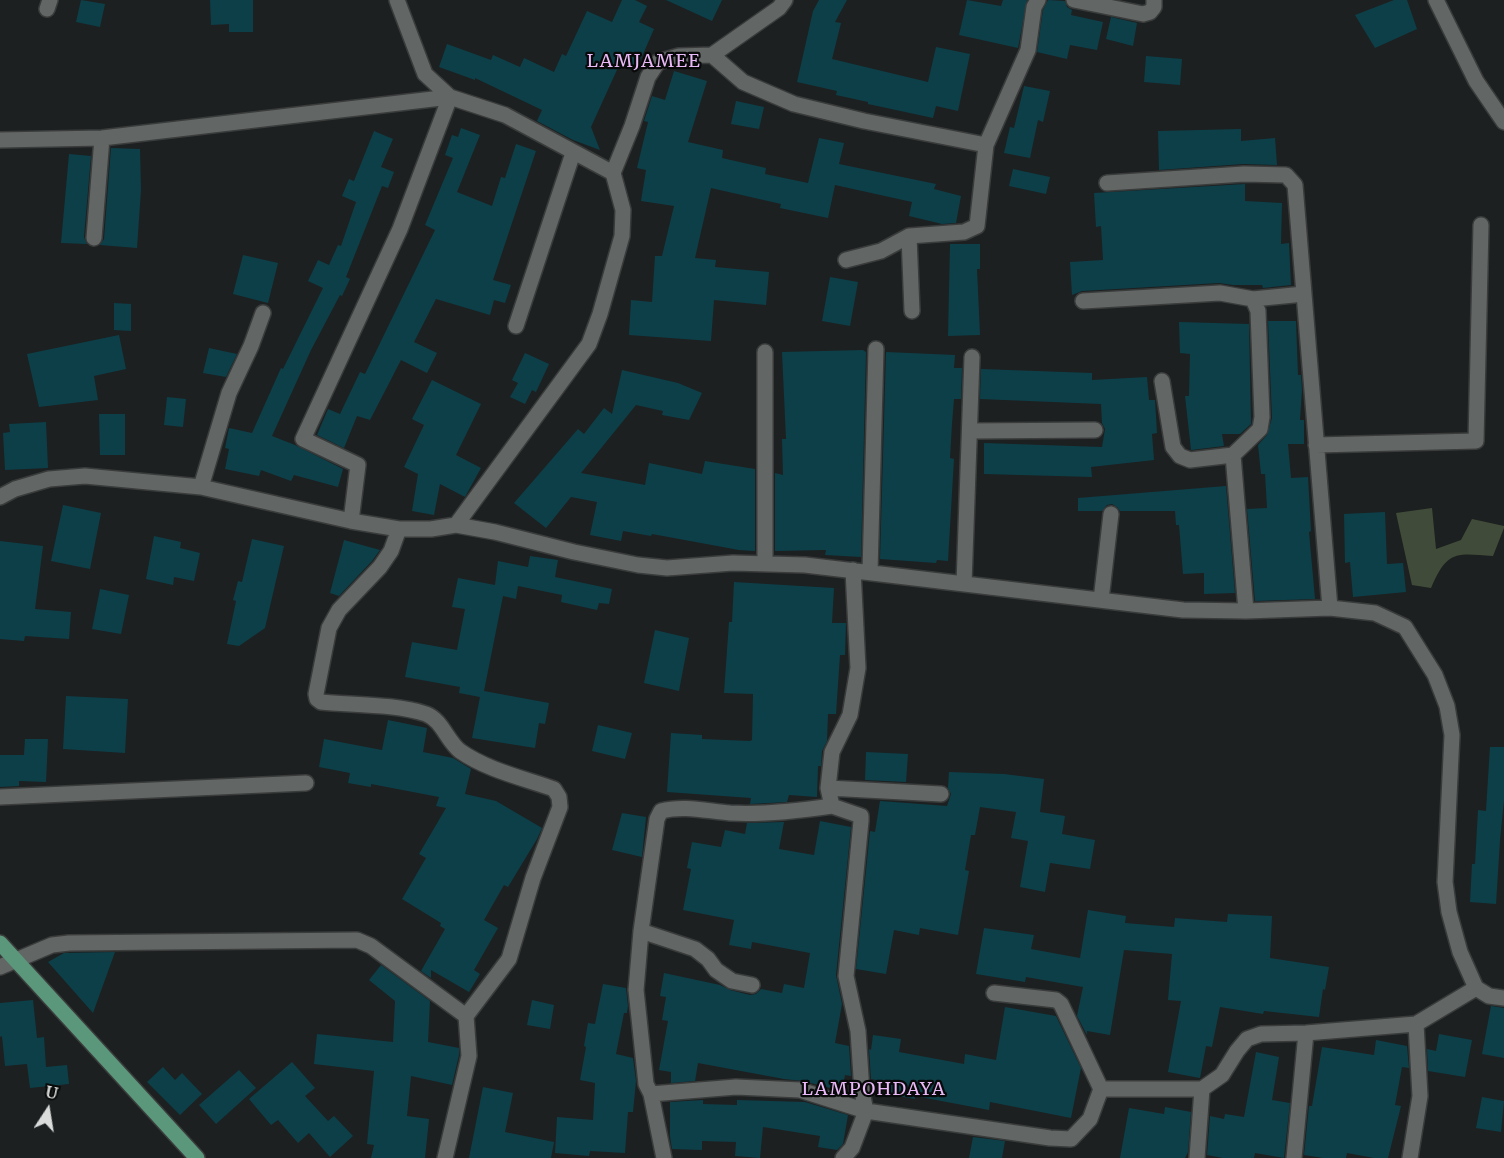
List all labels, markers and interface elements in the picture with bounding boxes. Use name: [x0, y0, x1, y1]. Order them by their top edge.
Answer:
district label: LAMJAMEE: [587, 51, 701, 73]
district label: LAMPOHDAYA: [802, 1079, 946, 1101]
north arrow: [18, 1080, 78, 1140]
text: U: [44, 1081, 60, 1103]

